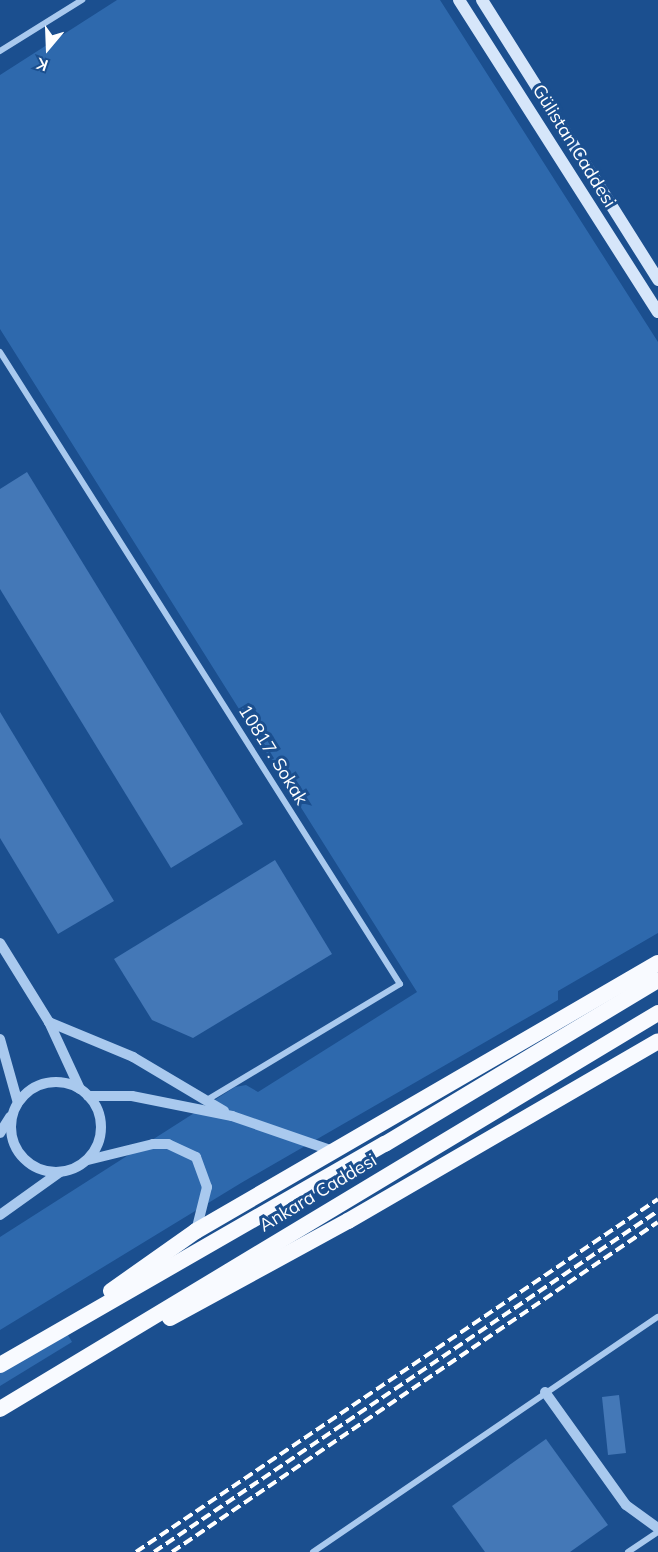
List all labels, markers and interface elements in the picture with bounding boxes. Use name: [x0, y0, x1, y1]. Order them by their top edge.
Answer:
north arrow: [18, 18, 78, 78]
text: K: [34, 54, 50, 76]
street label: Gülistan Caddesi: [528, 81, 620, 211]
street label: 10817. Sokak: [234, 701, 312, 809]
street label: Ankara Caddesi: [255, 1149, 381, 1237]

